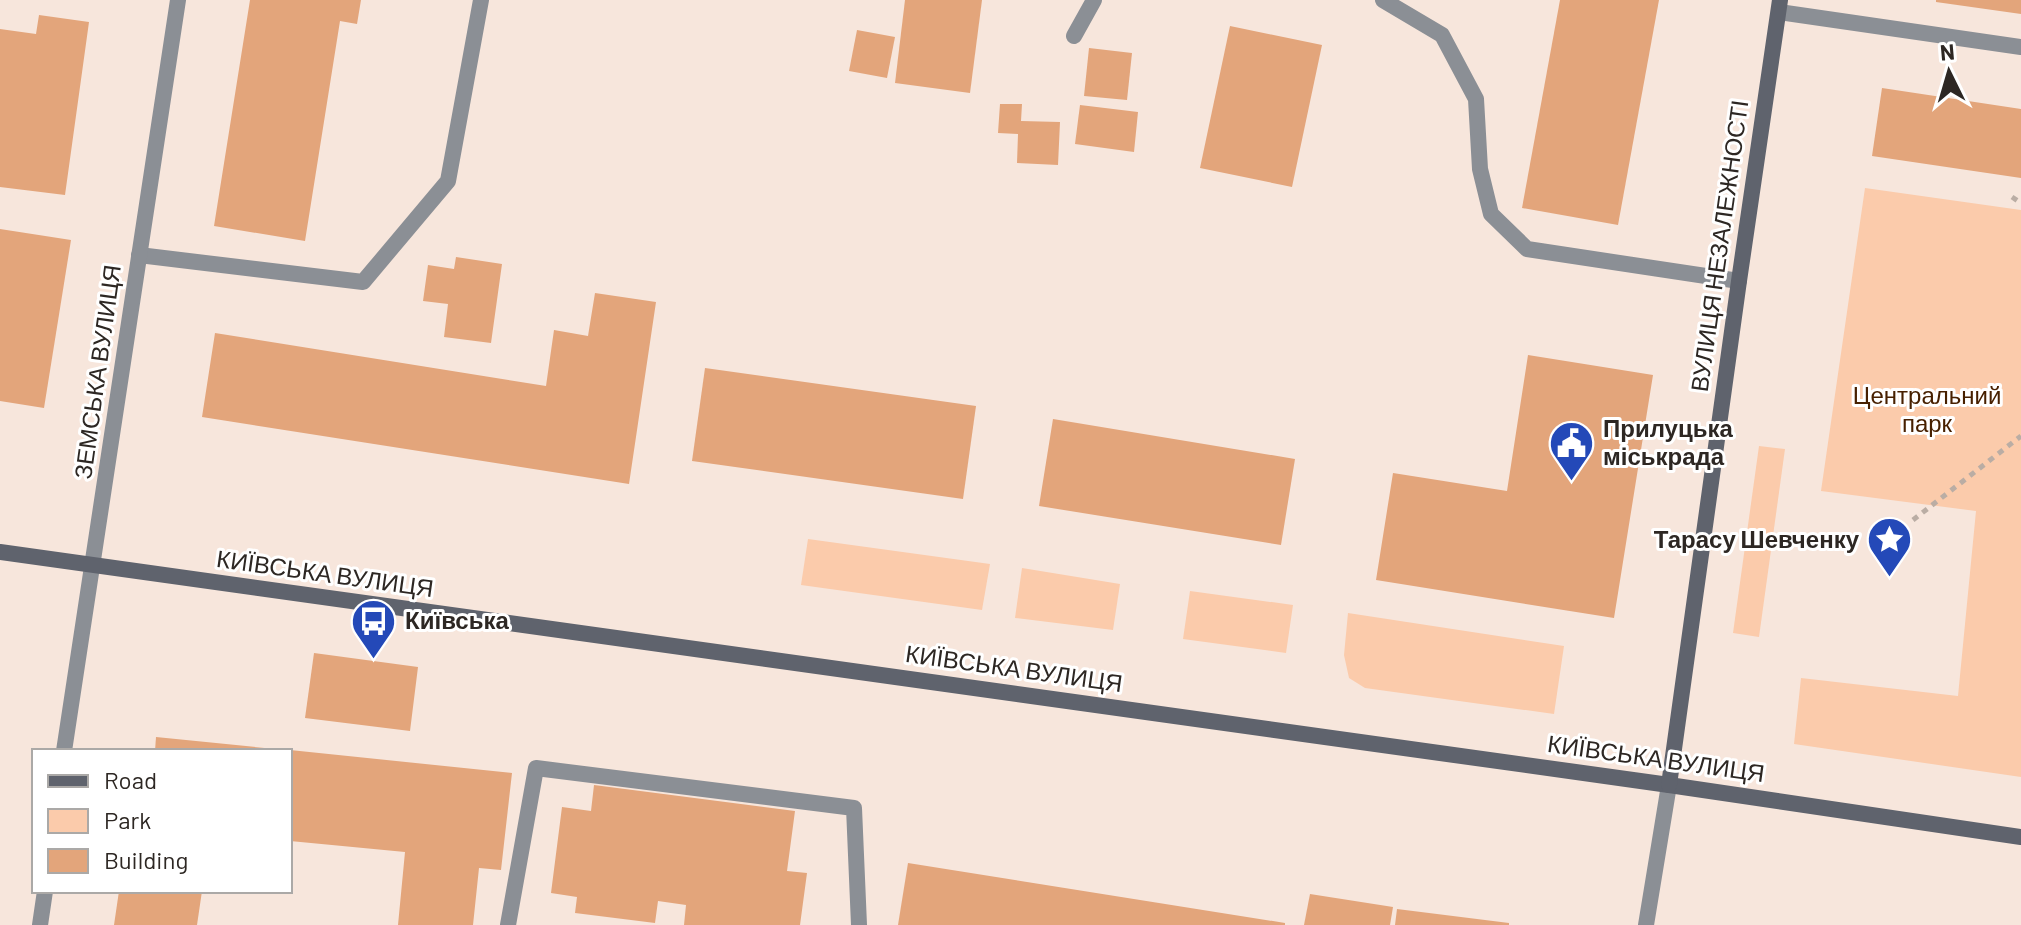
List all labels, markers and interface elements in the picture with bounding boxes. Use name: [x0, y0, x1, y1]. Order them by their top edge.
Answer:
north arrow: [1909, 32, 1989, 112]
text: N: [1939, 37, 1956, 65]
street label: ВУЛИЦЯ НЕЗАЛЕЖНОСТІ: [1684, 98, 1753, 393]
street label: ЗЕМСЬКА ВУЛИЦЯ: [67, 263, 126, 481]
park label: Центральний парк: [1853, 380, 2001, 437]
place label: Прилуцька міськрада: [1603, 413, 1733, 470]
public building icon: Прилуцька міськрада: [1548, 419, 1596, 482]
place icon: Тарасу Шевченку: [1866, 516, 1914, 579]
place label: Тарасу Шевченку: [1654, 524, 1860, 553]
street label: КИЇВСЬКА ВУЛИЦЯ: [215, 543, 436, 602]
bus stop icon: Київська: [350, 597, 398, 660]
place label: Київська: [405, 605, 509, 634]
street label: КИЇВСЬКА ВУЛИЦЯ: [904, 638, 1125, 697]
street label: КИЇВСЬКА ВУЛИЦЯ: [1546, 728, 1767, 787]
legend: [32, 749, 292, 893]
text: Road: [104, 765, 157, 794]
text: Park: [104, 805, 151, 834]
text: Building: [104, 845, 188, 874]

